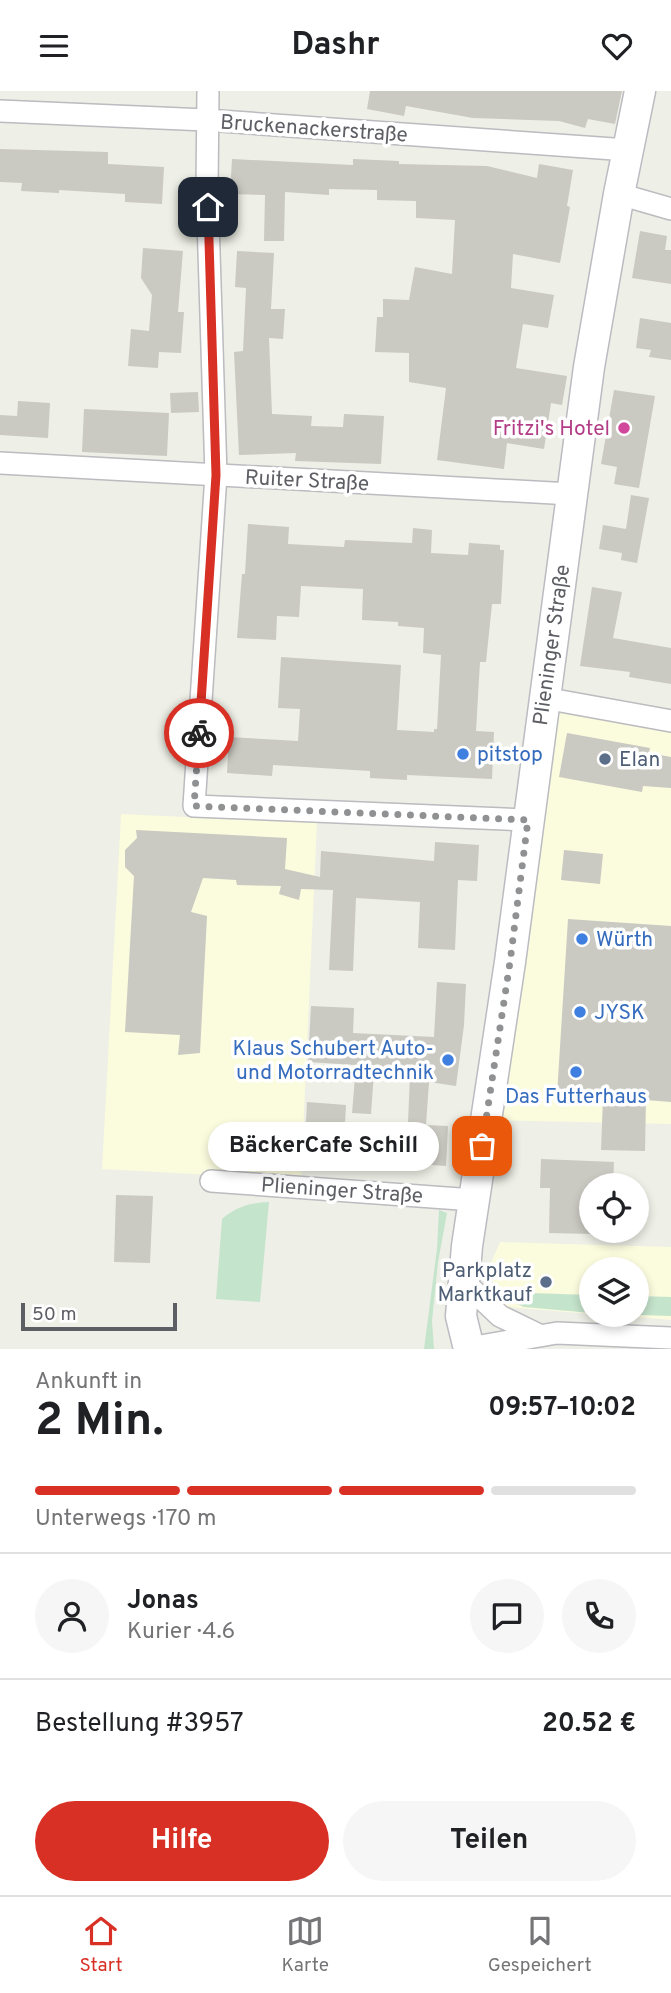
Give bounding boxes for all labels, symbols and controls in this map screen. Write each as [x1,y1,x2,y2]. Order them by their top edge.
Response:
text: Dashr [291,26,380,66]
icon: menu [35,27,73,65]
icon: heart [598,27,636,65]
street label: Bruckenackerstraße [219,109,409,150]
pin [178,177,238,237]
icon: home [189,188,227,226]
place label: Fritzi's Hotel [493,416,610,443]
marker: Fritzi's Hotel [616,420,632,436]
street label: Ruiter Straße [244,465,370,498]
street label: Plieninger Straße [528,563,577,727]
courier [164,698,234,768]
icon: bike [180,714,218,752]
place label: pitstop [477,742,543,769]
marker: pitstop [455,746,471,762]
place label: Elan [619,747,660,774]
marker: Elan [597,751,613,767]
place label: Würth [596,927,653,954]
marker: Würth [574,931,590,947]
place label: JYSK [594,1000,645,1027]
marker: JYSK [572,1004,588,1020]
place label: Klaus Schubert Auto- und Motorradtechnik [233,1036,434,1087]
marker: Klaus Schubert Auto- und Motorradtechnik [440,1052,456,1068]
marker: Das Futterhaus [568,1064,584,1080]
place label: Das Futterhaus [505,1084,647,1111]
pin [452,1116,512,1176]
callout: BäckerCafe Schill [209,1121,440,1171]
icon: bag [463,1127,501,1165]
text: BäckerCafe Schill [229,1132,418,1161]
street label: Plieninger Straße [260,1172,424,1211]
map controls [579,1173,649,1327]
button: locate [579,1173,649,1243]
button: layers [579,1257,649,1327]
place label: Parkplatz Marktkauf [437,1258,532,1309]
marker: Parkplatz Marktkauf [538,1274,554,1290]
scale bar [21,1300,177,1332]
text: 50 m [32,1303,77,1327]
text: Ankunft in [35,1368,142,1397]
text: 09:57–10:02 [488,1392,636,1425]
text: 2 Min. [35,1393,164,1452]
text: Unterwegs · 170 m [35,1505,217,1534]
button: person [35,1579,109,1653]
button: chat [470,1579,544,1653]
button: phone [562,1579,636,1653]
text: Jonas [127,1585,199,1618]
text: Kurier · 4.6 [127,1618,235,1647]
text: Bestellung #3957 [35,1708,244,1741]
text: 20.52 € [542,1708,636,1741]
button: Hilfe [35,1801,329,1881]
button: Teilen [343,1801,636,1881]
tab: Start [79,1912,123,1978]
tab: Karte [282,1912,329,1978]
tab: Gespeichert [488,1912,592,1978]

